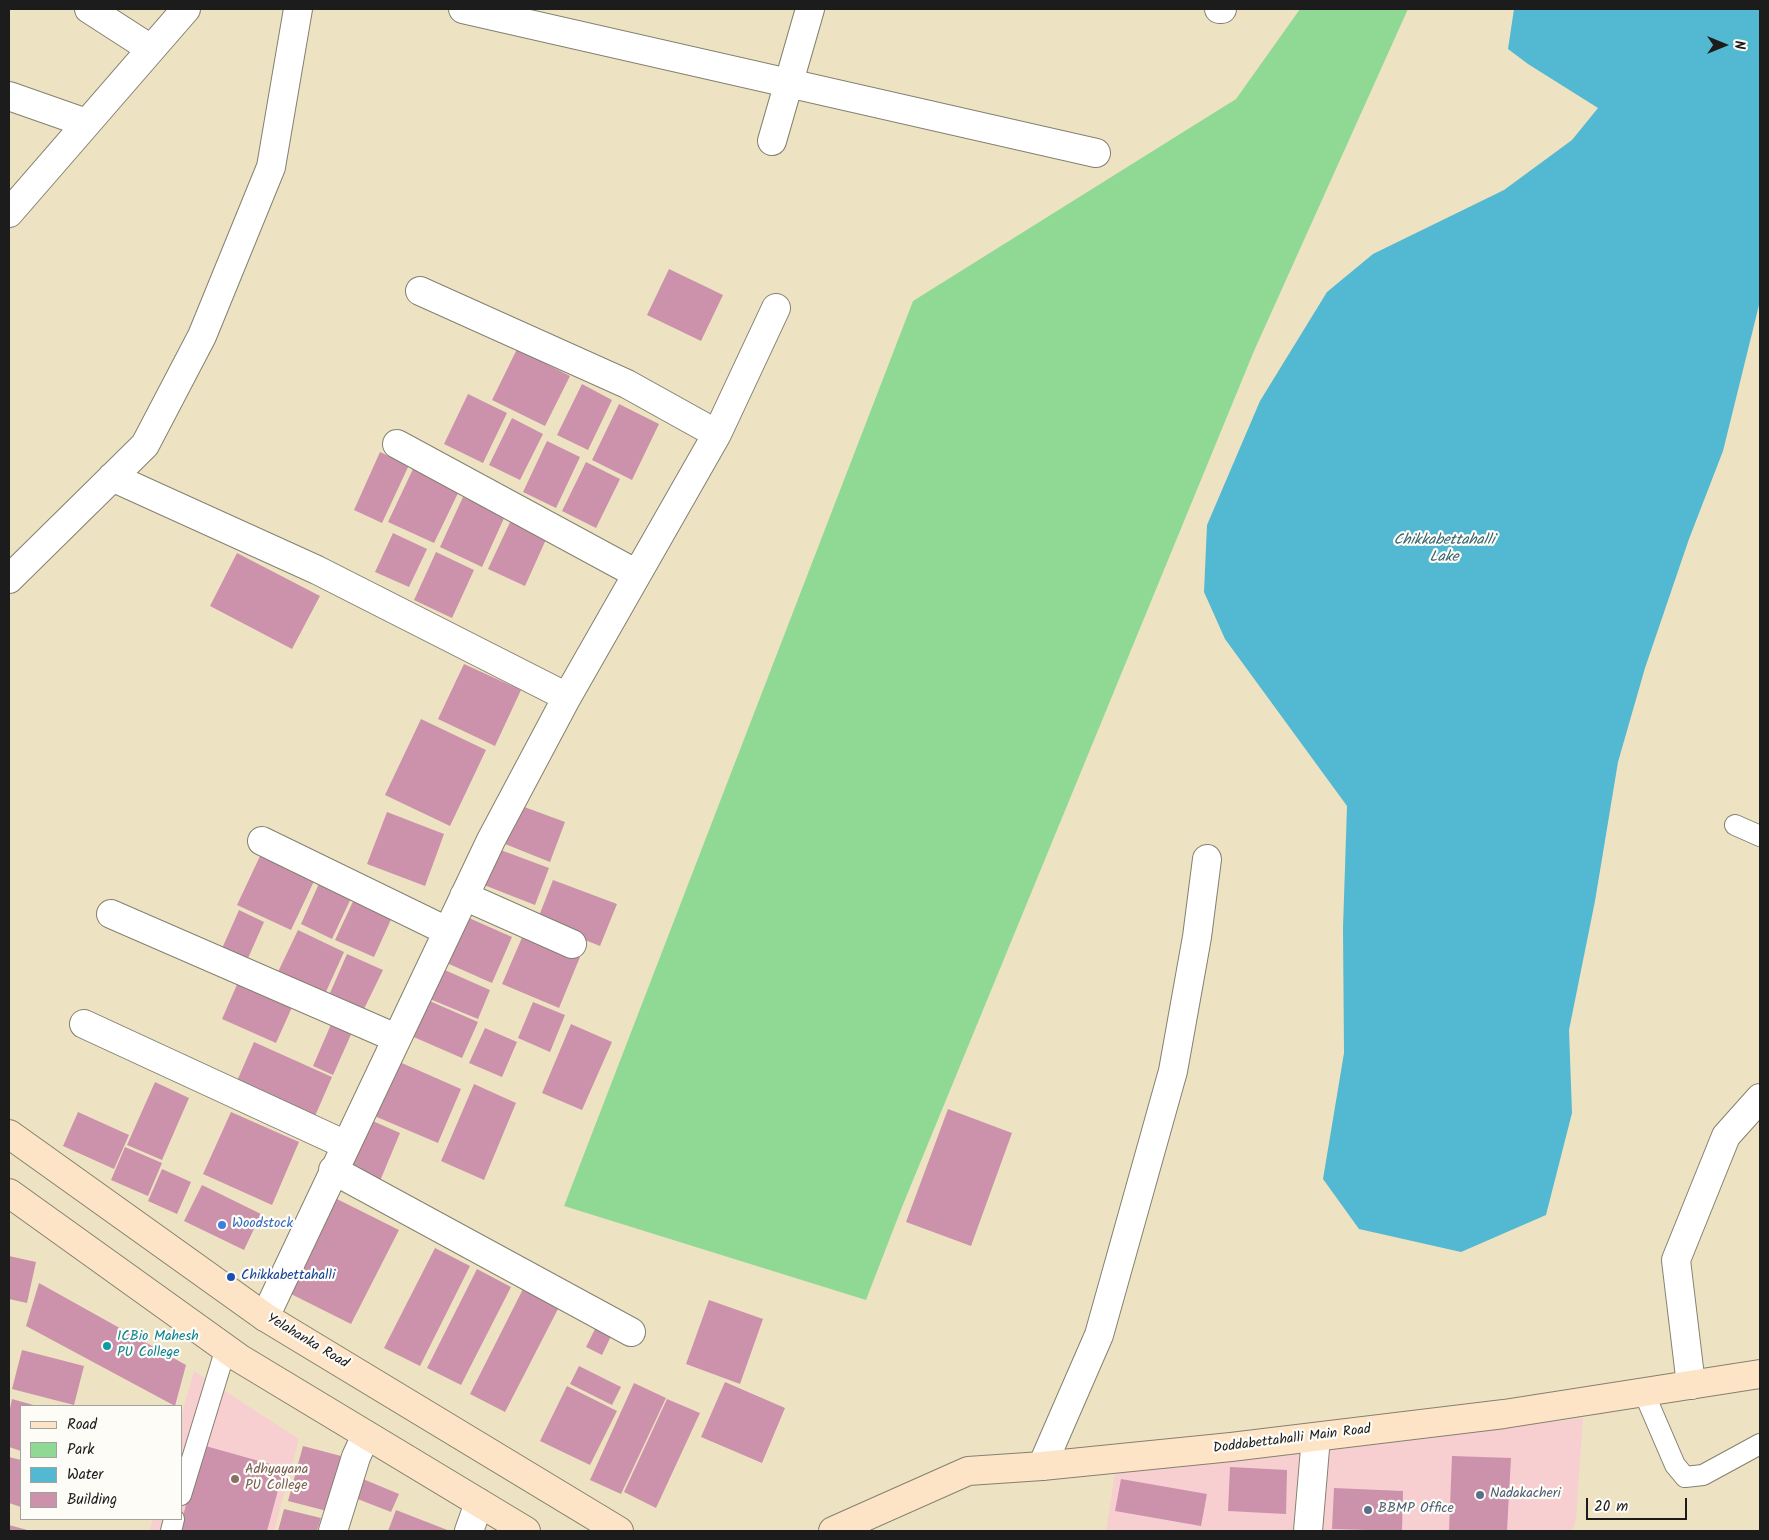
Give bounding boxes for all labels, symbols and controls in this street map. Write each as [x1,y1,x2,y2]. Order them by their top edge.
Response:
north arrow [1699,20,1749,70]
text: N [1728,41,1750,49]
water label: Chikkabettahalli Lake [1394,532,1494,567]
place label: Woodstock [232,1217,293,1233]
marker: Woodstock [216,1219,228,1231]
place label: Chikkabettahalli [241,1269,335,1285]
marker: Chikkabettahalli [225,1271,237,1283]
street label: Yelahanka Road [263,1311,351,1373]
place label: ICBio Mahesh PU College [117,1330,199,1362]
marker: ICBio Mahesh PU College [101,1340,113,1352]
legend [20,1405,182,1520]
text: Road [67,1413,97,1437]
street label: Doddabettahalli Main Road [1212,1422,1372,1458]
text: Park [67,1438,94,1462]
text: Water [67,1463,103,1487]
place label: Adhyayana PU College [245,1463,308,1495]
marker: Adhyayana PU College [229,1473,241,1485]
place label: Nadakacheri [1490,1487,1561,1503]
text: Building [67,1488,117,1512]
scale bar [1589,1488,1690,1520]
marker: Nadakacheri [1474,1489,1486,1501]
text: 20 m [1594,1495,1628,1519]
place label: BBMP Office [1378,1502,1454,1518]
marker: BBMP Office [1362,1504,1374,1516]

